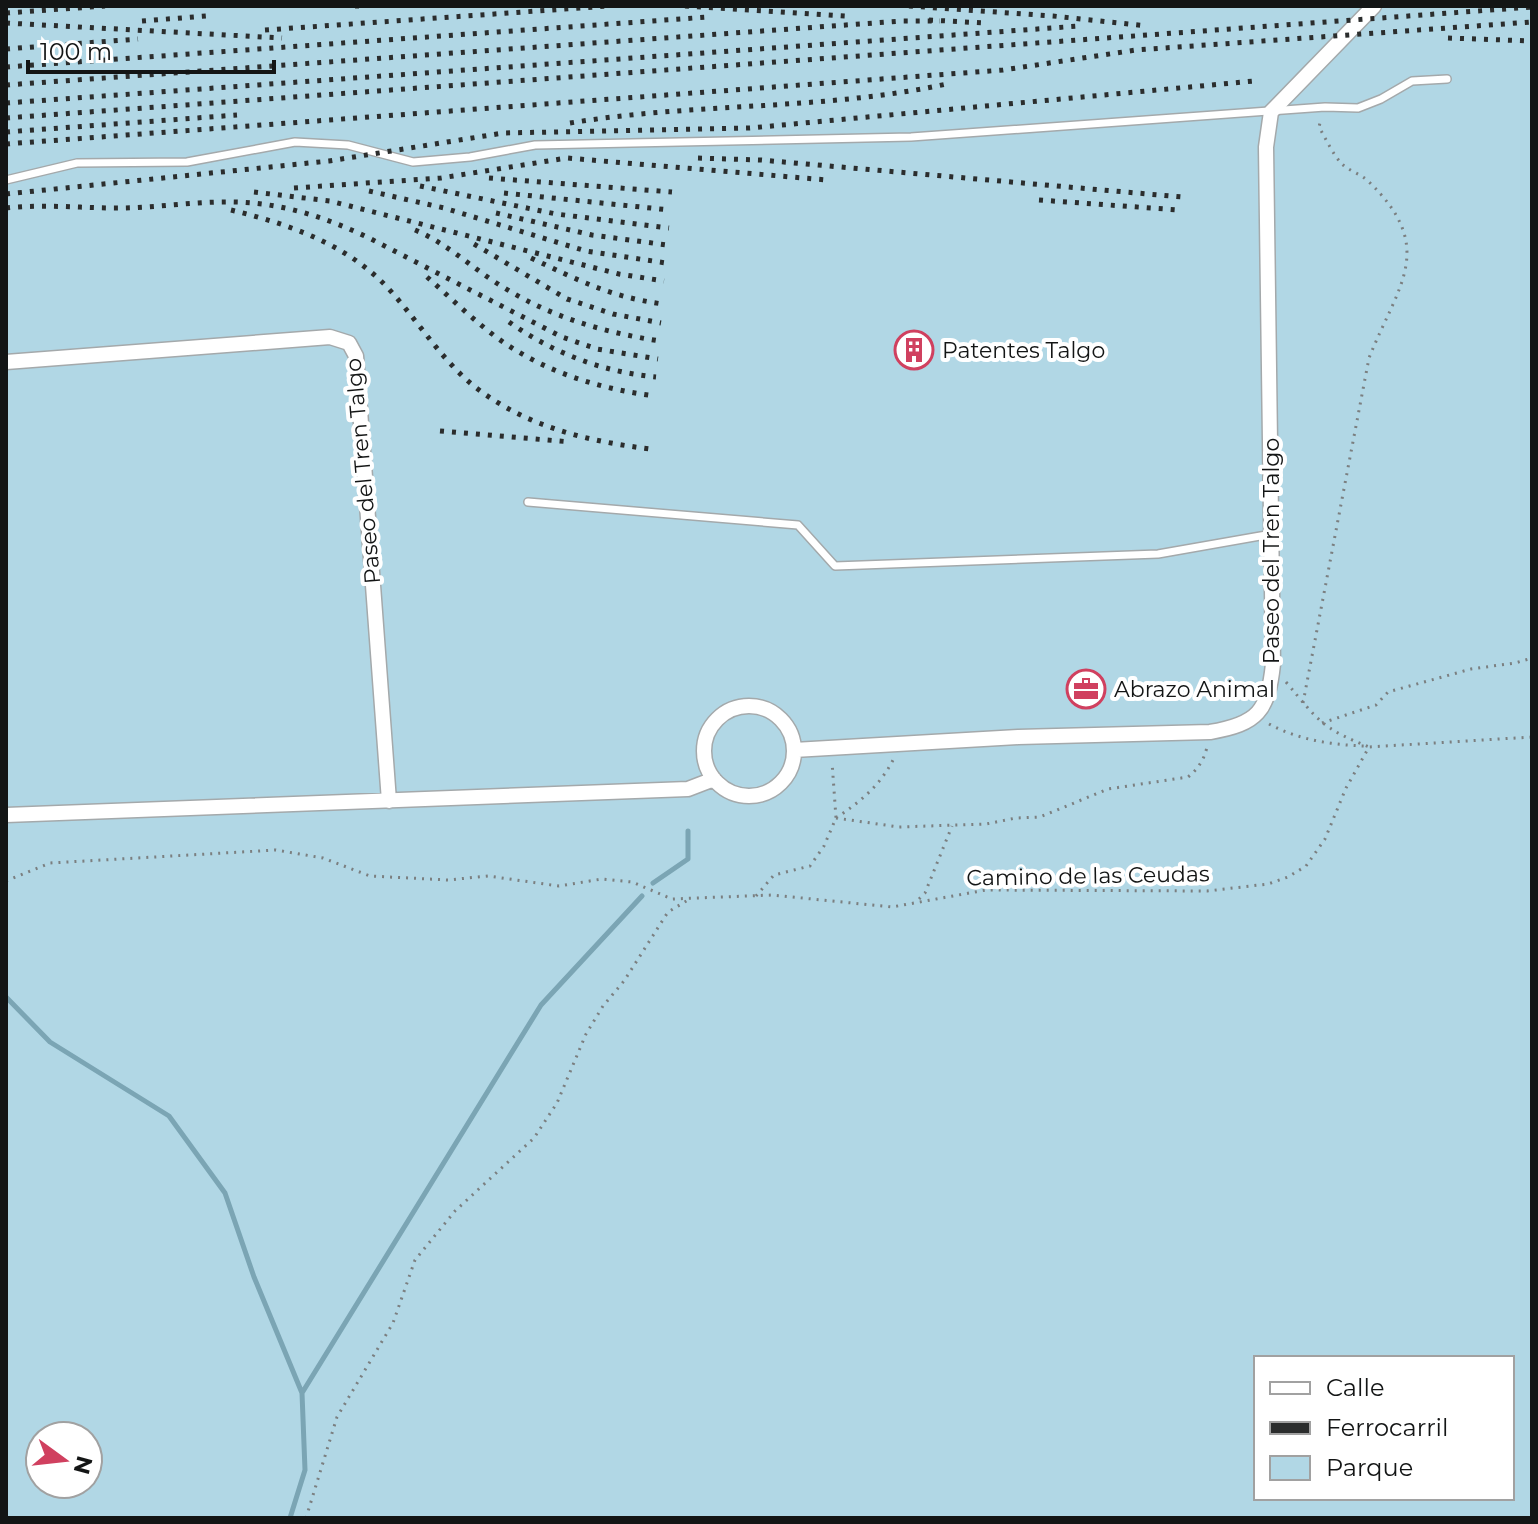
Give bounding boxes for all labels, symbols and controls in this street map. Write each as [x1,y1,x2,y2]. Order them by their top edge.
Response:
scale bar [28,24,274,74]
text: 100 m [40,37,112,66]
building icon: Patentes Talgo [893,329,935,371]
place label: Patentes Talgo [942,337,1105,364]
street label: Paseo del Tren Talgo [340,357,386,585]
street label: Paseo del Tren Talgo [1258,438,1285,664]
office icon: Abrazo Animal [1065,668,1107,710]
place label: Abrazo Animal [1114,676,1275,703]
street label: Camino de las Ceudas [966,860,1210,892]
legend [1254,1356,1514,1500]
text: Calle [1326,1373,1384,1402]
text: Ferrocarril [1326,1413,1449,1442]
north arrow [24,1420,104,1500]
text: N [67,1453,98,1477]
text: Parque [1326,1453,1413,1482]

